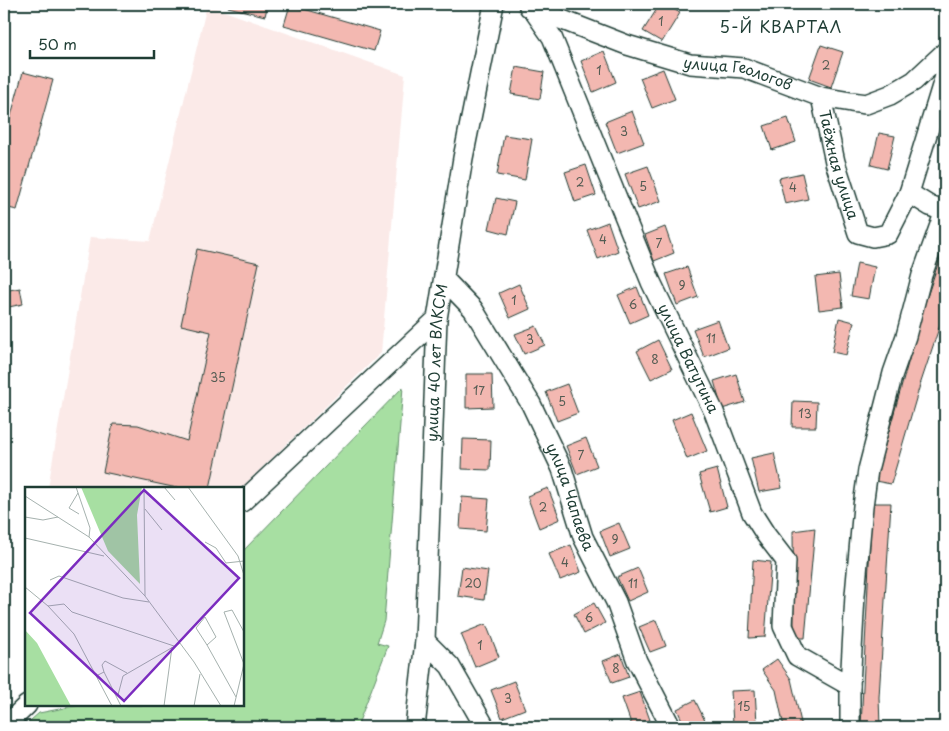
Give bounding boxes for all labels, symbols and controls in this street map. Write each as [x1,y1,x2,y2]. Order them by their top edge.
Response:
house number: 1 [658,12,664,30]
district label: 5-Й КВАРТАЛ [720,14,842,38]
scale bar [30,28,154,60]
text: 50 m [38,32,77,55]
street label: улица Геологов [681,50,796,95]
house number: 2 [822,56,830,74]
house number: 1 [596,61,602,79]
street label: Таёжная улица [814,108,866,223]
house number: 3 [620,122,628,140]
house number: 2 [576,173,584,191]
house number: 5 [639,177,647,195]
house number: 4 [789,178,797,196]
house number: 4 [599,230,607,248]
house number: 7 [656,234,663,252]
house number: 9 [678,276,686,294]
street label: улица 40 лет ВЛКСМ [419,282,453,442]
house number: 1 [511,291,517,309]
house number: 6 [629,295,637,313]
street label: улица Ватутина [653,299,726,417]
house number: 11 [706,329,716,347]
house number: 3 [526,330,534,348]
house number: 8 [651,350,659,368]
house number: 35 [210,368,226,386]
house number: 17 [473,381,485,399]
house number: 5 [558,392,566,410]
house number: 13 [798,404,812,422]
street label: улица Чапаева [541,438,601,555]
house number: 7 [578,446,585,464]
inset map [25,487,244,706]
house number: 2 [539,498,547,516]
house number: 9 [611,530,619,548]
house number: 4 [561,553,569,571]
house number: 20 [464,574,482,592]
house number: 11 [628,574,638,592]
house number: 6 [585,608,593,626]
house number: 1 [477,636,483,654]
house number: 8 [612,659,620,677]
house number: 3 [504,689,512,707]
house number: 15 [737,697,751,715]

